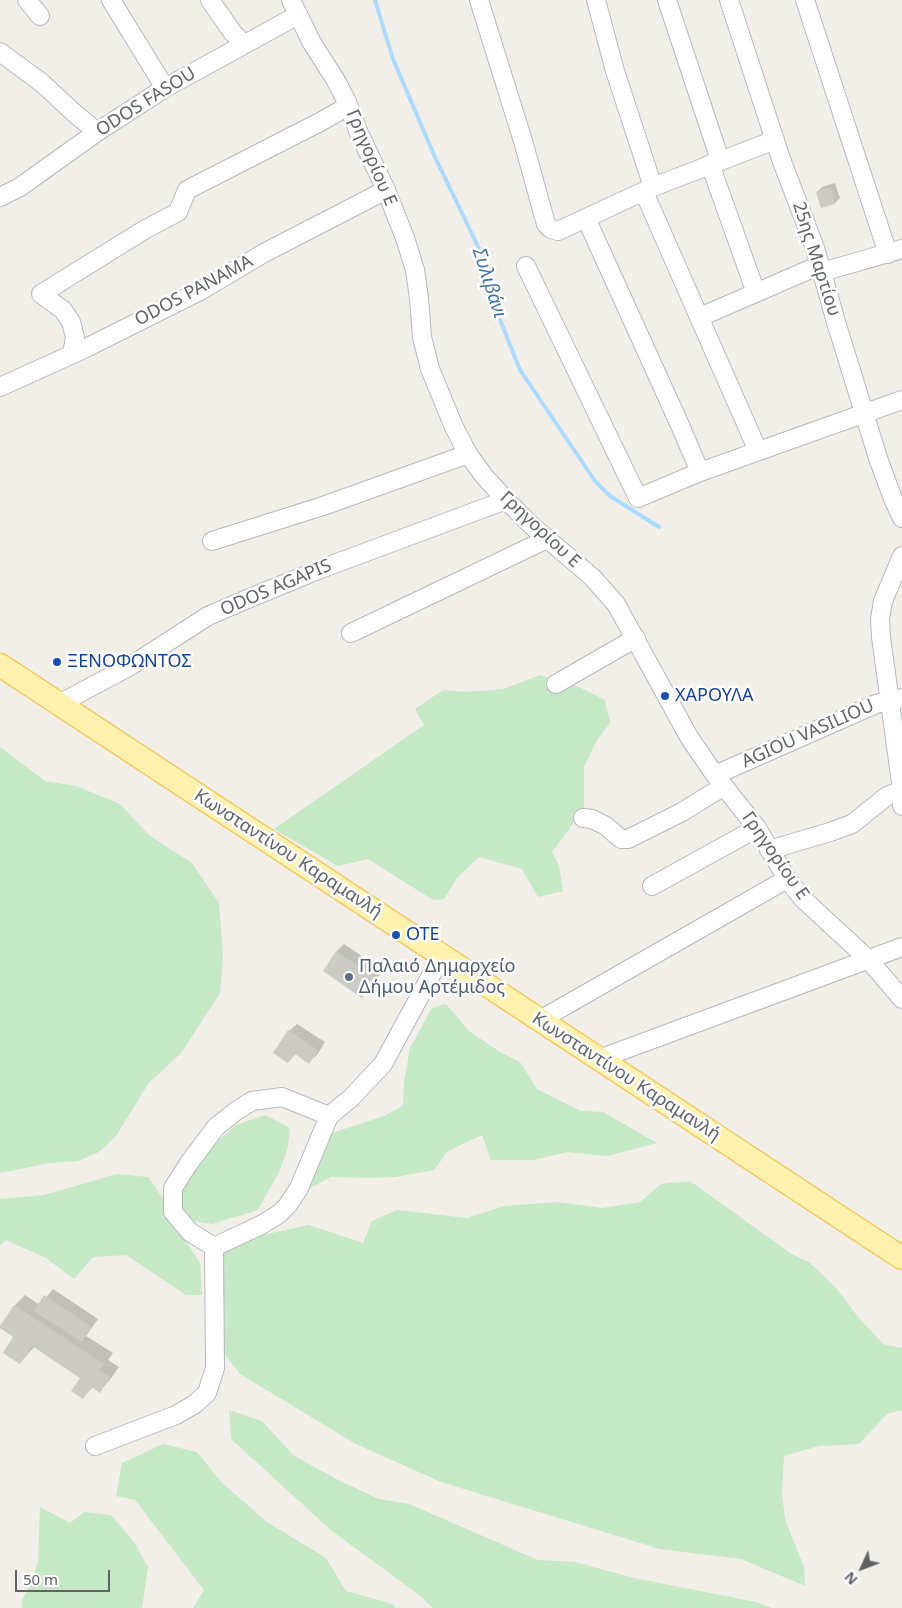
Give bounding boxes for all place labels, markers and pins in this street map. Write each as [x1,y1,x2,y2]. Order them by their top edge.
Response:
place label: ΞΕΝΟΦΩΝΤΟΣ [67,651,192,673]
marker: ΞΕΝΟΦΩΝΤΟΣ [51,656,63,668]
place label: ΧΑΡΟΥΛΑ [675,685,753,707]
marker: ΧΑΡΟΥΛΑ [659,690,671,702]
place label: ΟΤΕ [406,924,440,946]
marker: ΟΤΕ [390,929,402,941]
place label: Παλαιό Δημαρχείο Δήμου Αρτέμιδος [359,956,515,999]
marker: Παλαιό Δημαρχείο Δήμου Αρτέμιδος [343,971,355,983]

